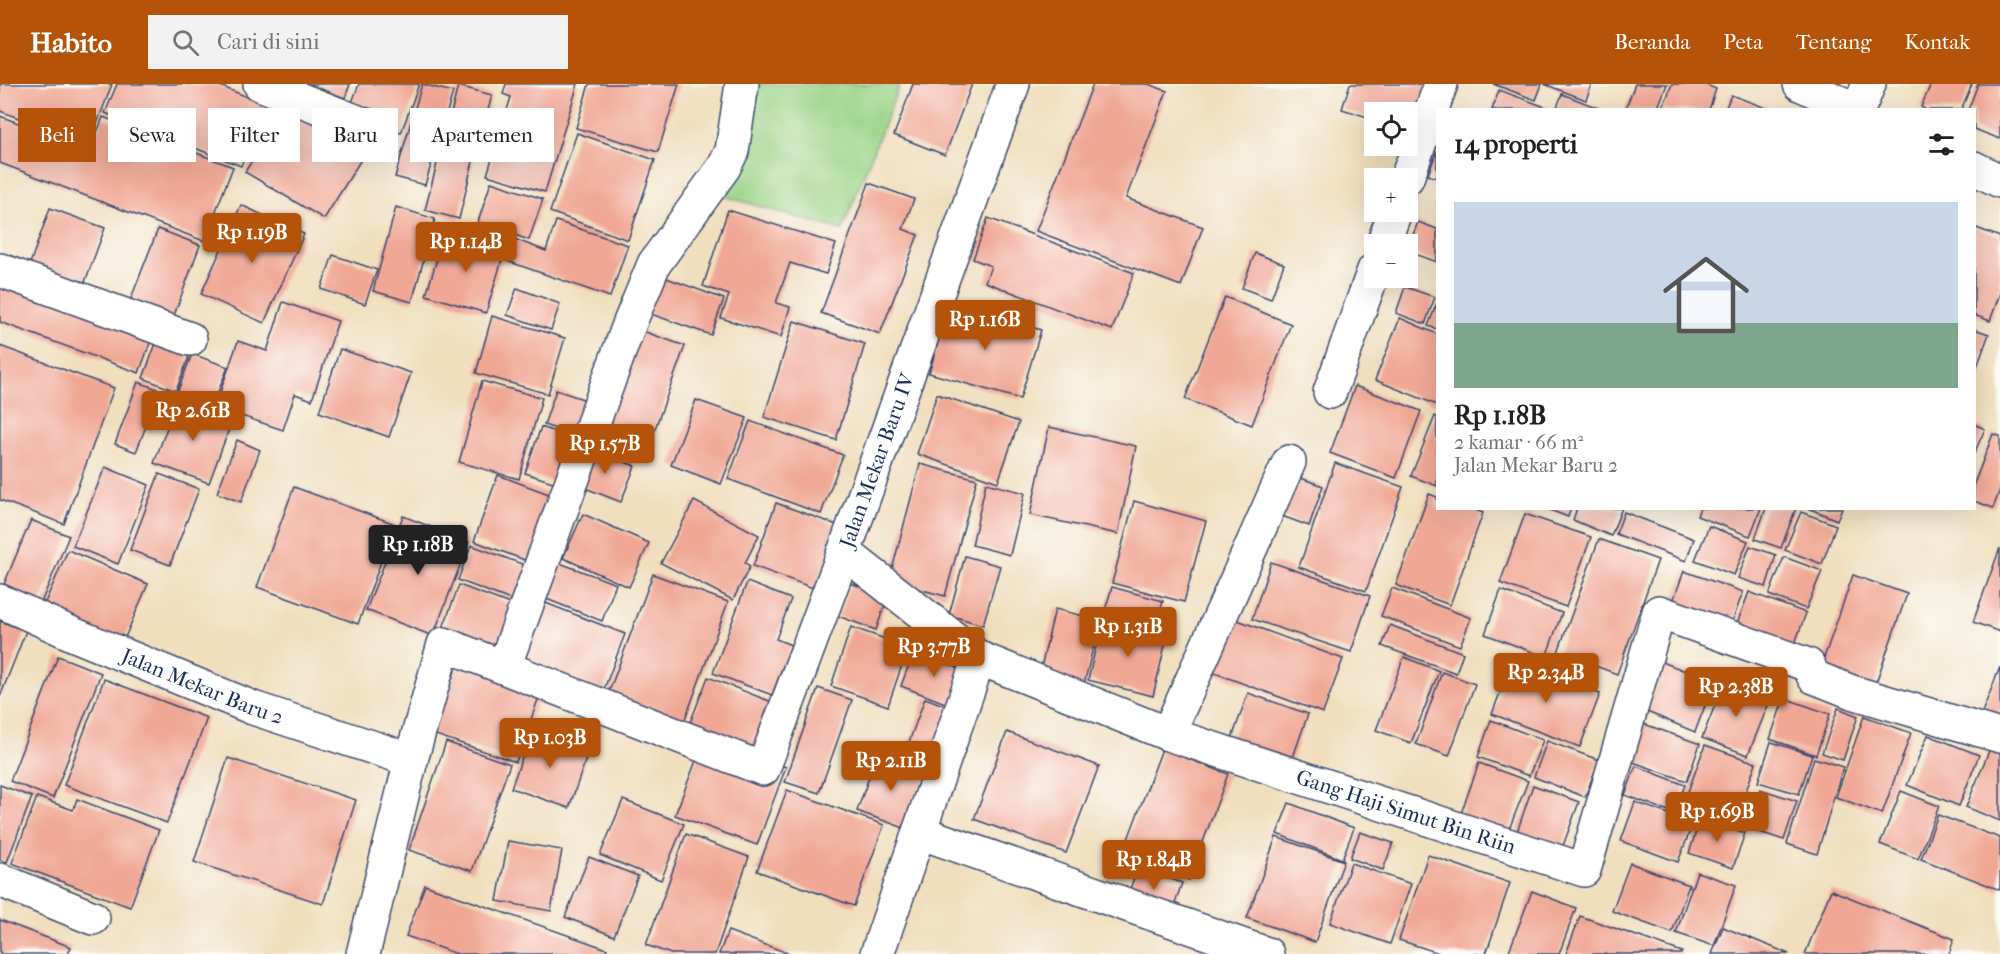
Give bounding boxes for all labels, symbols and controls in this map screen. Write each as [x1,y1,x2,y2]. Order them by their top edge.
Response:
search box [148,15,568,69]
text: Habito [30,26,112,59]
icon: search [169,26,202,59]
text: Cari di sini [217,29,320,55]
text: Beranda [1614,30,1690,54]
text: Peta [1723,30,1763,54]
text: Tentang [1796,30,1872,54]
text: Kontak [1905,30,1970,54]
map controls [1364,102,1418,288]
button: locate [1364,102,1418,156]
chip: Beli [18,108,96,162]
chip: Sewa [108,108,196,162]
chip: Filter [208,108,300,162]
chip: Baru [312,108,398,162]
chip: Apartemen [410,108,554,162]
icon: filters [1925,128,1958,161]
text: 14 properti [1454,129,1577,160]
button: + [1364,168,1418,222]
pin: Rp 1.19B [190,213,314,264]
text: Rp 1.19B [216,221,288,244]
pin: Rp 1.14B [404,222,528,273]
text: Rp 1.14B [430,230,502,253]
button: − [1364,234,1418,288]
icon: home [1652,241,1760,349]
pin: Rp 1.16B [923,300,1047,351]
text: Rp 1.16B [949,308,1021,331]
street label: Jalan Mekar Baru IV [834,369,920,553]
pin: Rp 2.61B [131,391,255,442]
text: Rp 2.61B [156,399,230,422]
text: Rp 1.18B [1454,400,1546,431]
pin: Rp 1.57B [543,424,667,475]
text: 2 kamar · 66 m² [1454,431,1583,454]
text: Rp 1.57B [569,432,641,455]
text: Jalan Mekar Baru 2 [1454,454,1618,477]
pin: Rp 1.18B [356,525,480,576]
text: Rp 1.18B [383,533,453,556]
pin: Rp 1.31B [1066,607,1190,658]
text: Rp 1.31B [1094,615,1162,638]
pin: Rp 3.77B [872,627,996,678]
text: Rp 3.77B [898,635,970,658]
street label: Jalan Mekar Baru 2 [116,643,287,729]
pin: Rp 2.34B [1484,653,1608,704]
text: Rp 2.34B [1508,661,1584,684]
pin: Rp 2.38B [1674,667,1798,718]
text: Rp 2.38B [1698,675,1774,698]
pin: Rp 1.03B [488,718,612,769]
text: Rp 1.03B [514,726,586,749]
pin: Rp 2.11B [829,741,953,792]
text: Rp 2.11B [855,749,927,772]
street label: Gang Haji Simut Bin Riin [1293,765,1519,859]
pin: Rp 1.69B [1655,792,1779,843]
text: Rp 1.69B [1680,800,1754,823]
pin: Rp 1.84B [1092,840,1216,891]
text: Rp 1.84B [1116,848,1192,871]

